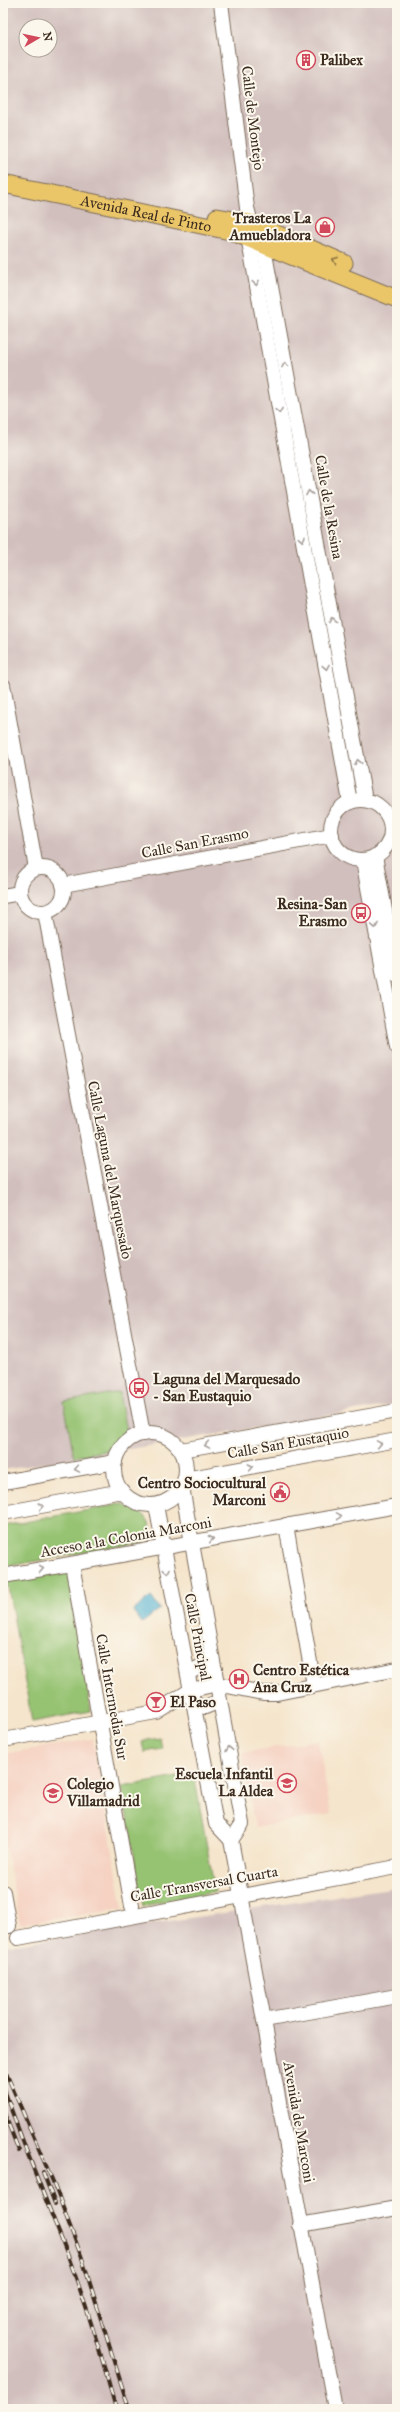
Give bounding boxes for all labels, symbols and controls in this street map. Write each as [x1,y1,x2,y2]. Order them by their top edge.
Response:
north arrow [18,18,58,58]
text: N [40,31,55,43]
building icon: Palibex [295,49,317,71]
place label: Palibex [320,51,363,69]
street label: Calle de Montejo [238,65,268,172]
street label: Avenida Real de Pinto [78,191,213,236]
place label: Trasteros La Amuebladora [228,209,312,244]
shop icon: Trasteros La Amuebladora [314,216,336,238]
one-way arrow [332,257,340,265]
one-way arrow [252,280,260,286]
one-way arrow [281,362,290,368]
one-way arrow [275,408,283,414]
street label: Calle de la Resina [311,453,347,561]
one-way arrow [305,489,313,496]
one-way arrow [298,536,306,542]
one-way arrow [329,617,337,623]
one-way arrow [321,664,329,670]
one-way arrow [354,759,363,765]
street label: Calle San Erasmo [140,824,250,862]
place label: Resina-San Erasmo [277,895,348,930]
bus stop icon: Resina-San Erasmo [350,902,372,924]
one-way arrow [370,923,379,929]
street label: Calle Laguna del Marquesado [83,1079,136,1261]
place label: Laguna del Marquesado - San Eustaquio [153,1370,300,1406]
bus stop icon: Laguna del Marquesado - San Eustaquio [128,1377,150,1399]
street label: Calle San Eustaquio [226,1423,351,1464]
one-way arrow [204,1440,210,1449]
one-way arrow [376,1440,382,1448]
one-way arrow [74,1464,80,1473]
one-way arrow [248,1464,254,1472]
place label: Centro Sociocultural Marconi [138,1474,267,1509]
public building icon: Centro Sociocultural Marconi [269,1481,291,1503]
one-way arrow [38,1502,44,1511]
one-way arrow [336,1512,342,1521]
street label: Acceso a la Colonia Marconi [38,1513,213,1561]
one-way arrow [208,1536,214,1544]
one-way arrow [38,1565,44,1574]
one-way arrow [162,1568,171,1574]
street label: Calle Principal [181,1592,215,1683]
street label: Calle Intermedia Sur [92,1632,132,1762]
place label: Centro Estética Ana Cruz [252,1661,350,1696]
hospital icon: Centro Estética Ana Cruz [228,1668,250,1690]
bar icon: El Paso [145,1691,167,1713]
place label: El Paso [170,1693,216,1711]
one-way arrow [225,1746,234,1752]
place label: Escuela Infantil La Aldea [175,1765,274,1800]
school or university icon: Escuela Infantil La Aldea [276,1772,298,1794]
place label: Colegio Villamadrid [66,1775,140,1810]
school or university icon: Colegio Villamadrid [42,1782,64,1804]
street label: Calle Transversal Cuarta [129,1862,280,1906]
street label: Avenida de Marconi [279,2059,319,2184]

